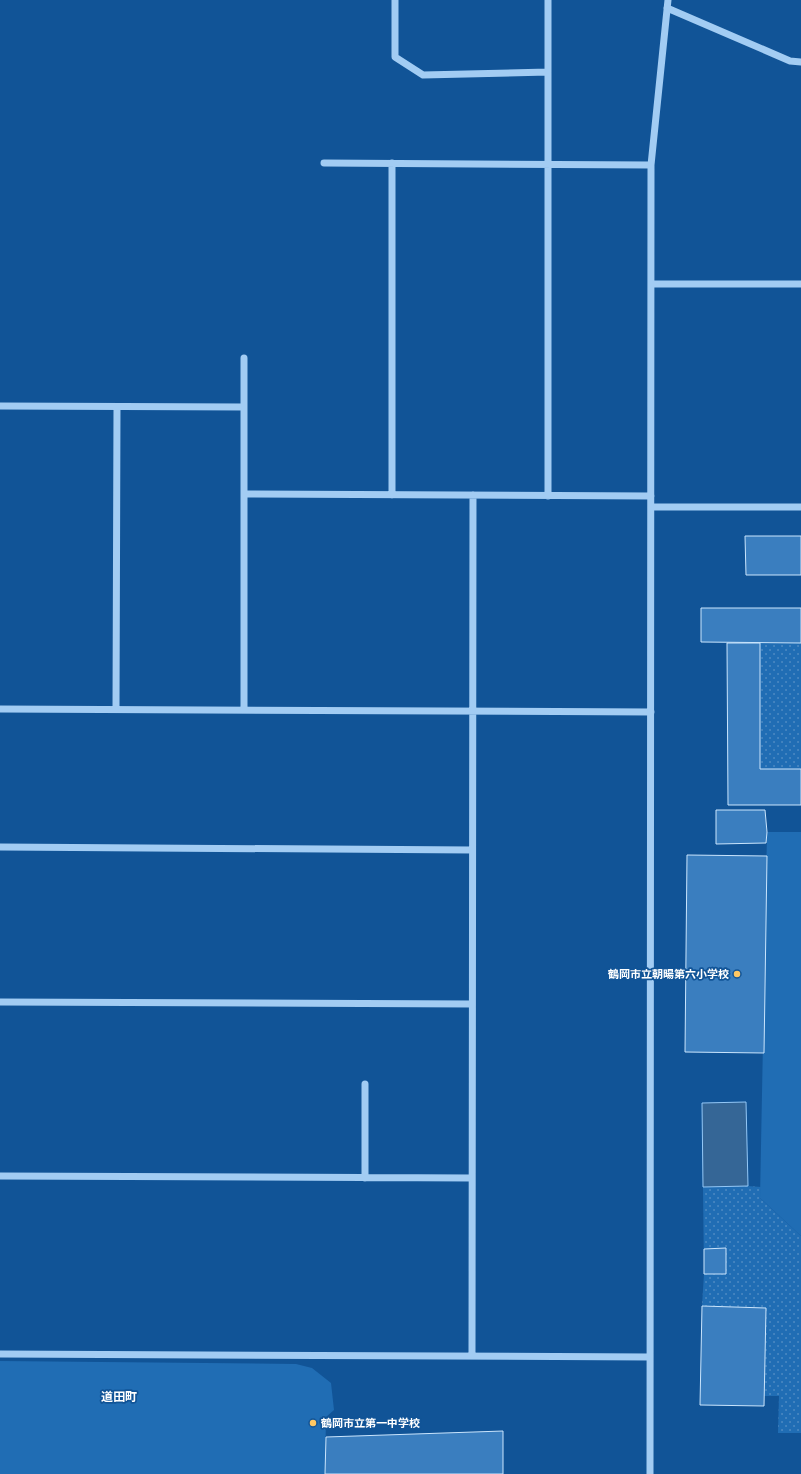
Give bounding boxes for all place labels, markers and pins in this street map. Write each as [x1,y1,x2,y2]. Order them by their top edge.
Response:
place label: 鶴岡市立朝暘第六小学校 [607,968,729,980]
marker: 鶴岡市立朝暘第六小学校 [732,969,742,979]
place label: 鶴岡市立第一中学校 [320,1417,420,1429]
marker: 鶴岡市立第一中学校 [308,1418,318,1428]

